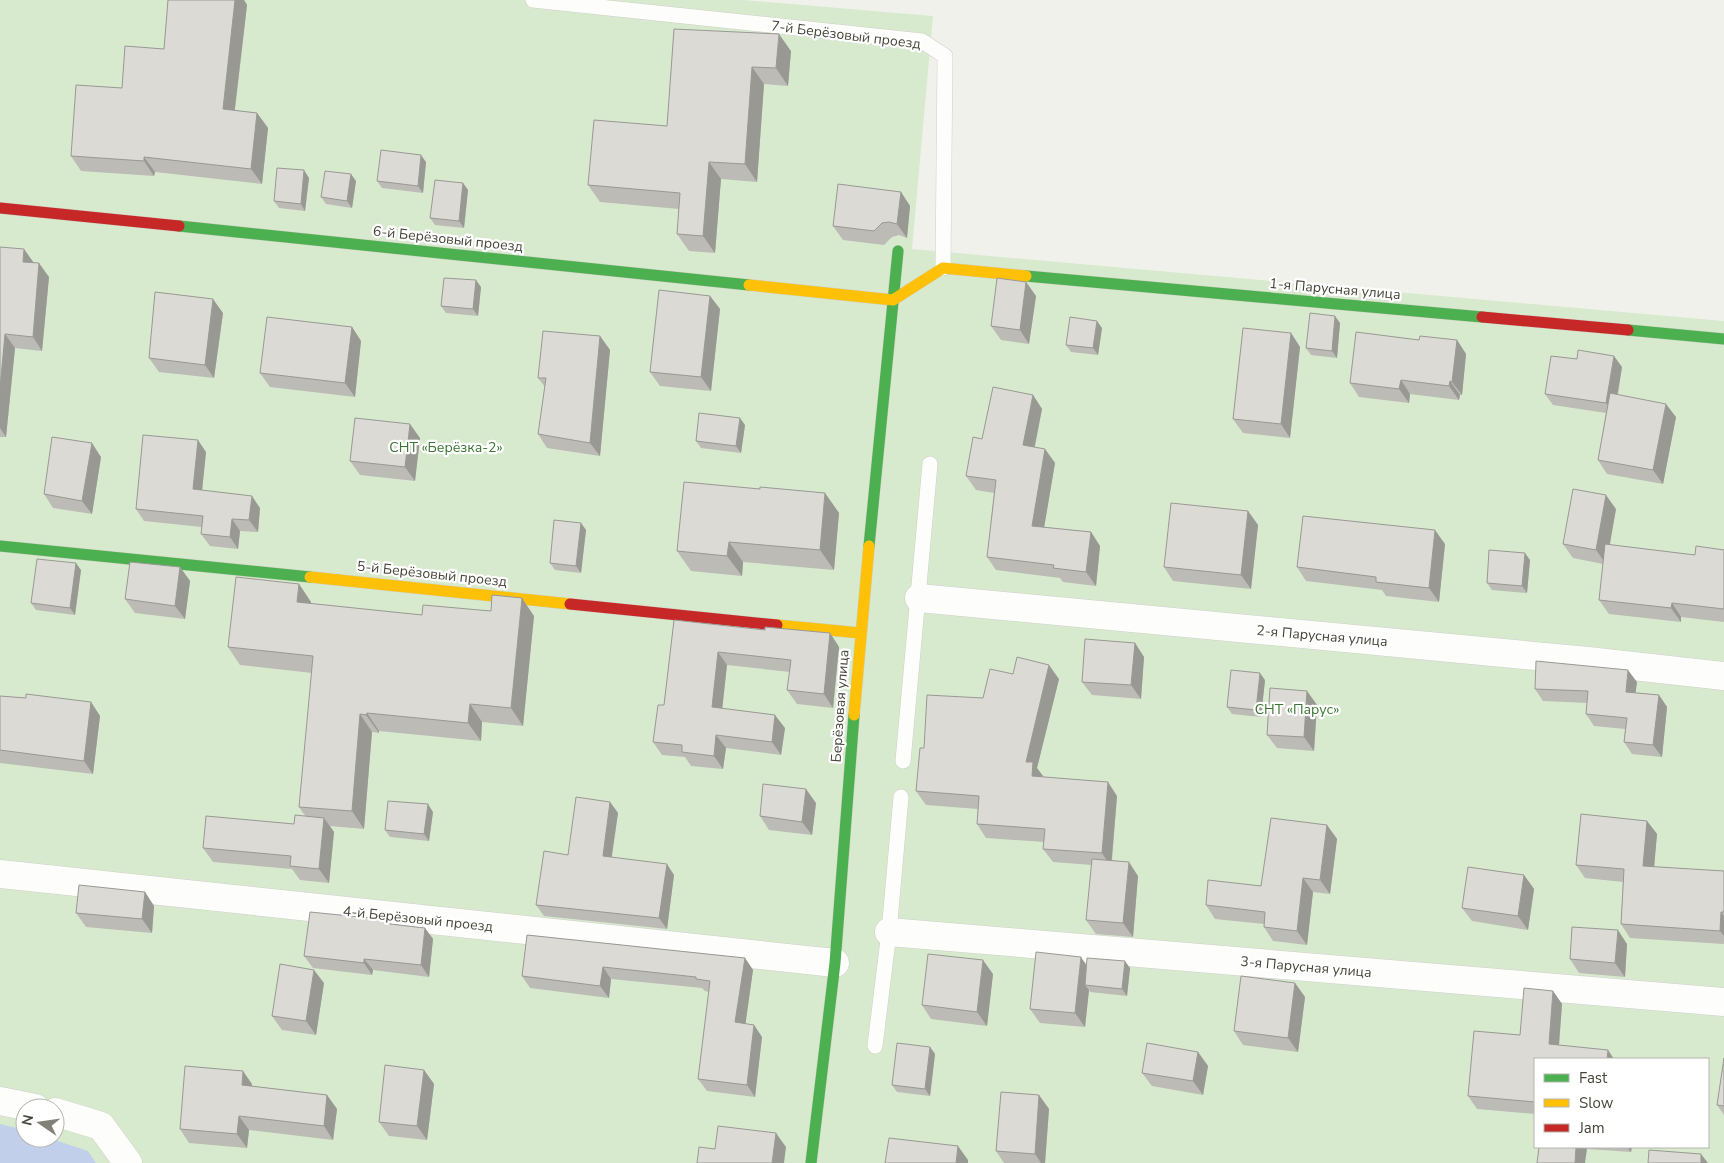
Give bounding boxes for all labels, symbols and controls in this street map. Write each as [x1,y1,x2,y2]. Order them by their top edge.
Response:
street label: 7-й Берёзовый проезд [770,16,922,54]
street label: 6-й Берёзовый проезд [372,222,524,256]
street label: 1-я Парусная улица [1269,274,1401,304]
park label: СНТ «Берёзка-2» [389,438,503,457]
street label: 5-й Берёзовый проезд [356,557,508,591]
street label: 2-я Парусная улица [1256,621,1388,651]
street label: Берёзовая улица [827,649,853,763]
park label: СНТ «Парус» [1255,700,1339,719]
street label: 4-й Берёзовый проезд [342,902,494,936]
street label: 3-я Парусная улица [1240,952,1372,982]
legend [1534,1058,1709,1148]
text: Fast [1579,1068,1608,1088]
text: Slow [1579,1093,1614,1113]
north arrow [15,1098,65,1148]
text: N [17,1113,38,1127]
text: Jam [1578,1118,1605,1138]

